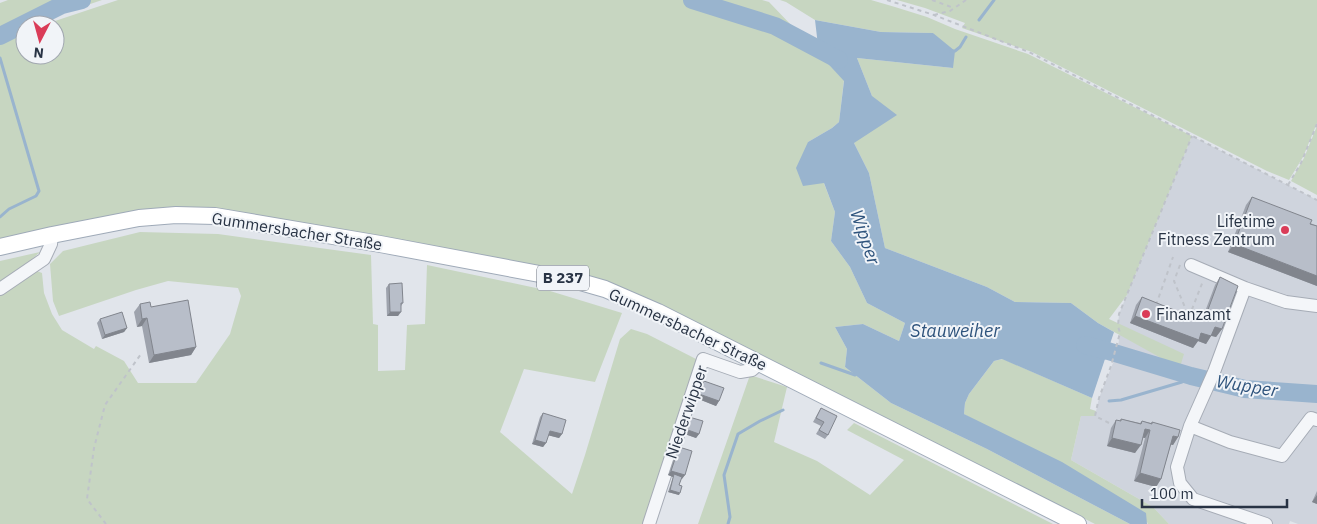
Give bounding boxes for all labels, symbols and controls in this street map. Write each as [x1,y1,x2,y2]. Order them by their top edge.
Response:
north arrow [15,15,65,65]
text: N [33,43,45,62]
water label: Wipper [845,206,886,268]
street label: Gummersbacher Straße [210,208,384,254]
place label: Lifetime Fitness Zentrum [1158,211,1275,249]
marker: Lifetime Fitness Zentrum [1279,224,1291,236]
road number: B 237 [537,266,589,290]
street label: Gummersbacher Straße [606,284,770,375]
place label: Finanzamt [1156,304,1231,324]
marker: Finanzamt [1140,308,1152,320]
water label: Stauweiher [910,319,1000,342]
street label: Niederwipper [661,362,711,461]
water label: Wupper [1215,369,1280,402]
scale bar [1142,476,1287,508]
text: 100 m [1150,484,1194,503]

